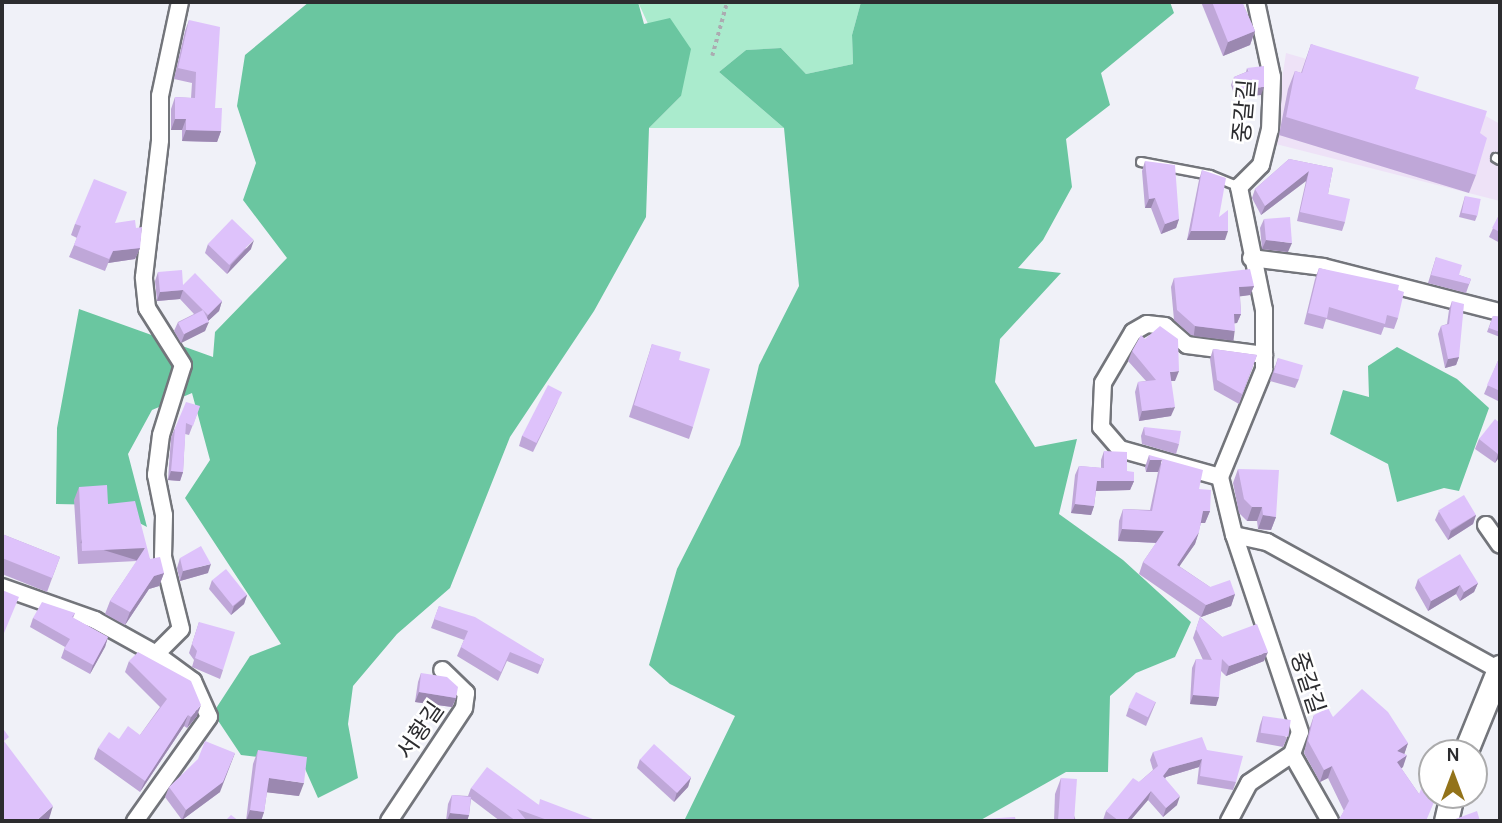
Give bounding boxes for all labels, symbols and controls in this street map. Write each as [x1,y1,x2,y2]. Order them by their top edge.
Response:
street label: 중갈길 [1228,78,1262,144]
street label: 중갈길 [1284,649,1330,717]
street label: 서황길 [391,697,451,765]
north arrow [1418,739,1488,809]
text: N [1446,744,1460,766]

